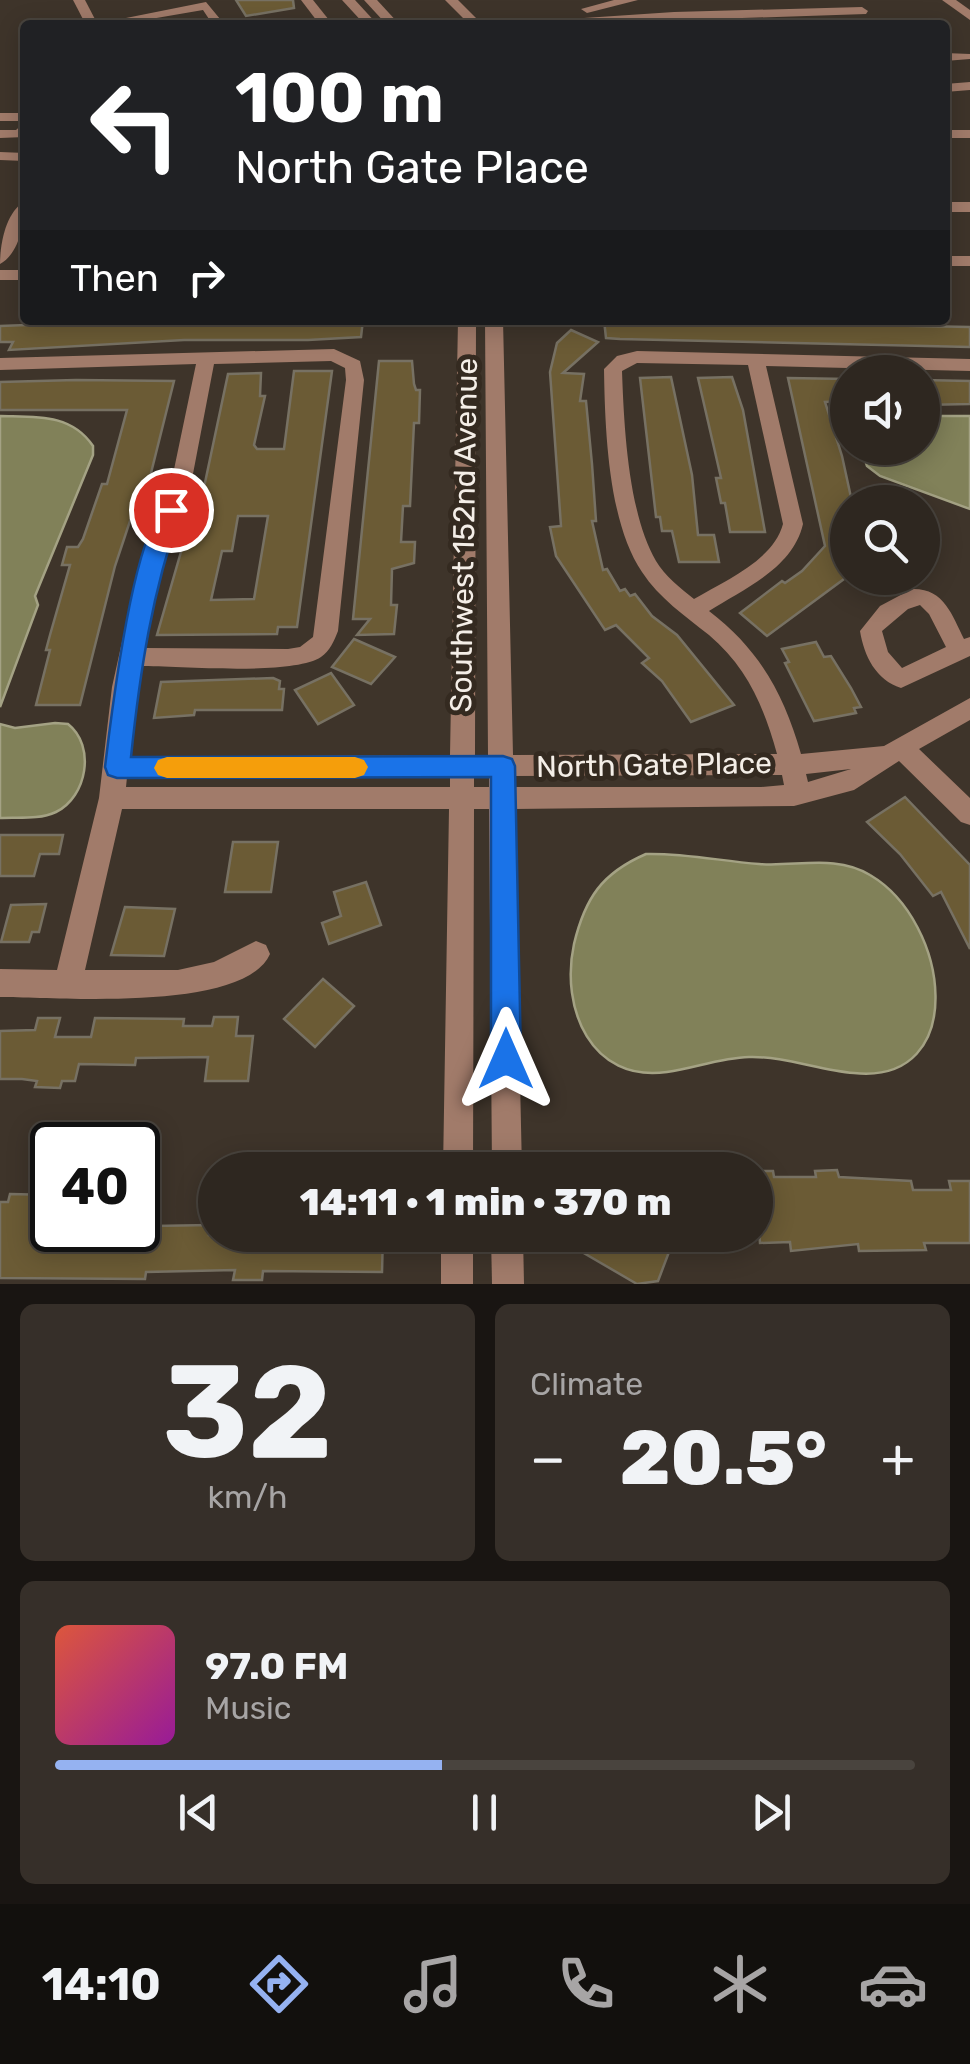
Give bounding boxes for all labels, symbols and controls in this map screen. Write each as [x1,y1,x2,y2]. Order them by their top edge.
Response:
text: 100 m [235,57,444,140]
icon: left [70,60,200,190]
text: North Gate Place [235,141,589,194]
icon: right [179,250,234,305]
text: Then [70,255,159,301]
map controls [830,355,940,595]
button: sound [830,355,940,465]
street label: Southwest 152nd Avenue [443,357,485,713]
pin [129,468,214,553]
icon: arrive [144,483,199,538]
button: search [830,485,940,595]
street label: North Gate Place [536,745,772,785]
position arrow [454,1007,558,1111]
speed limit sign: 40 [30,1122,160,1252]
text: 14:11 · 1 min · 370 m [300,1179,671,1225]
text: 32 [162,1335,333,1490]
text: Climate [530,1365,643,1403]
text: 20.5° [620,1414,827,1503]
text: − [530,1426,566,1491]
text: + [881,1426,915,1491]
text: km/h [208,1478,287,1516]
text: 97.0 FM [205,1643,348,1689]
text: Music [205,1689,291,1727]
icon: previous [171,1785,226,1840]
icon: pause [457,1785,512,1840]
icon: next [744,1785,799,1840]
icon: directions [244,1949,314,2019]
icon: music [398,1949,468,2019]
icon: phone [551,1949,621,2019]
icon: climate [705,1949,775,2019]
icon: car [858,1949,928,2019]
text: 14:10 [42,1958,161,2011]

